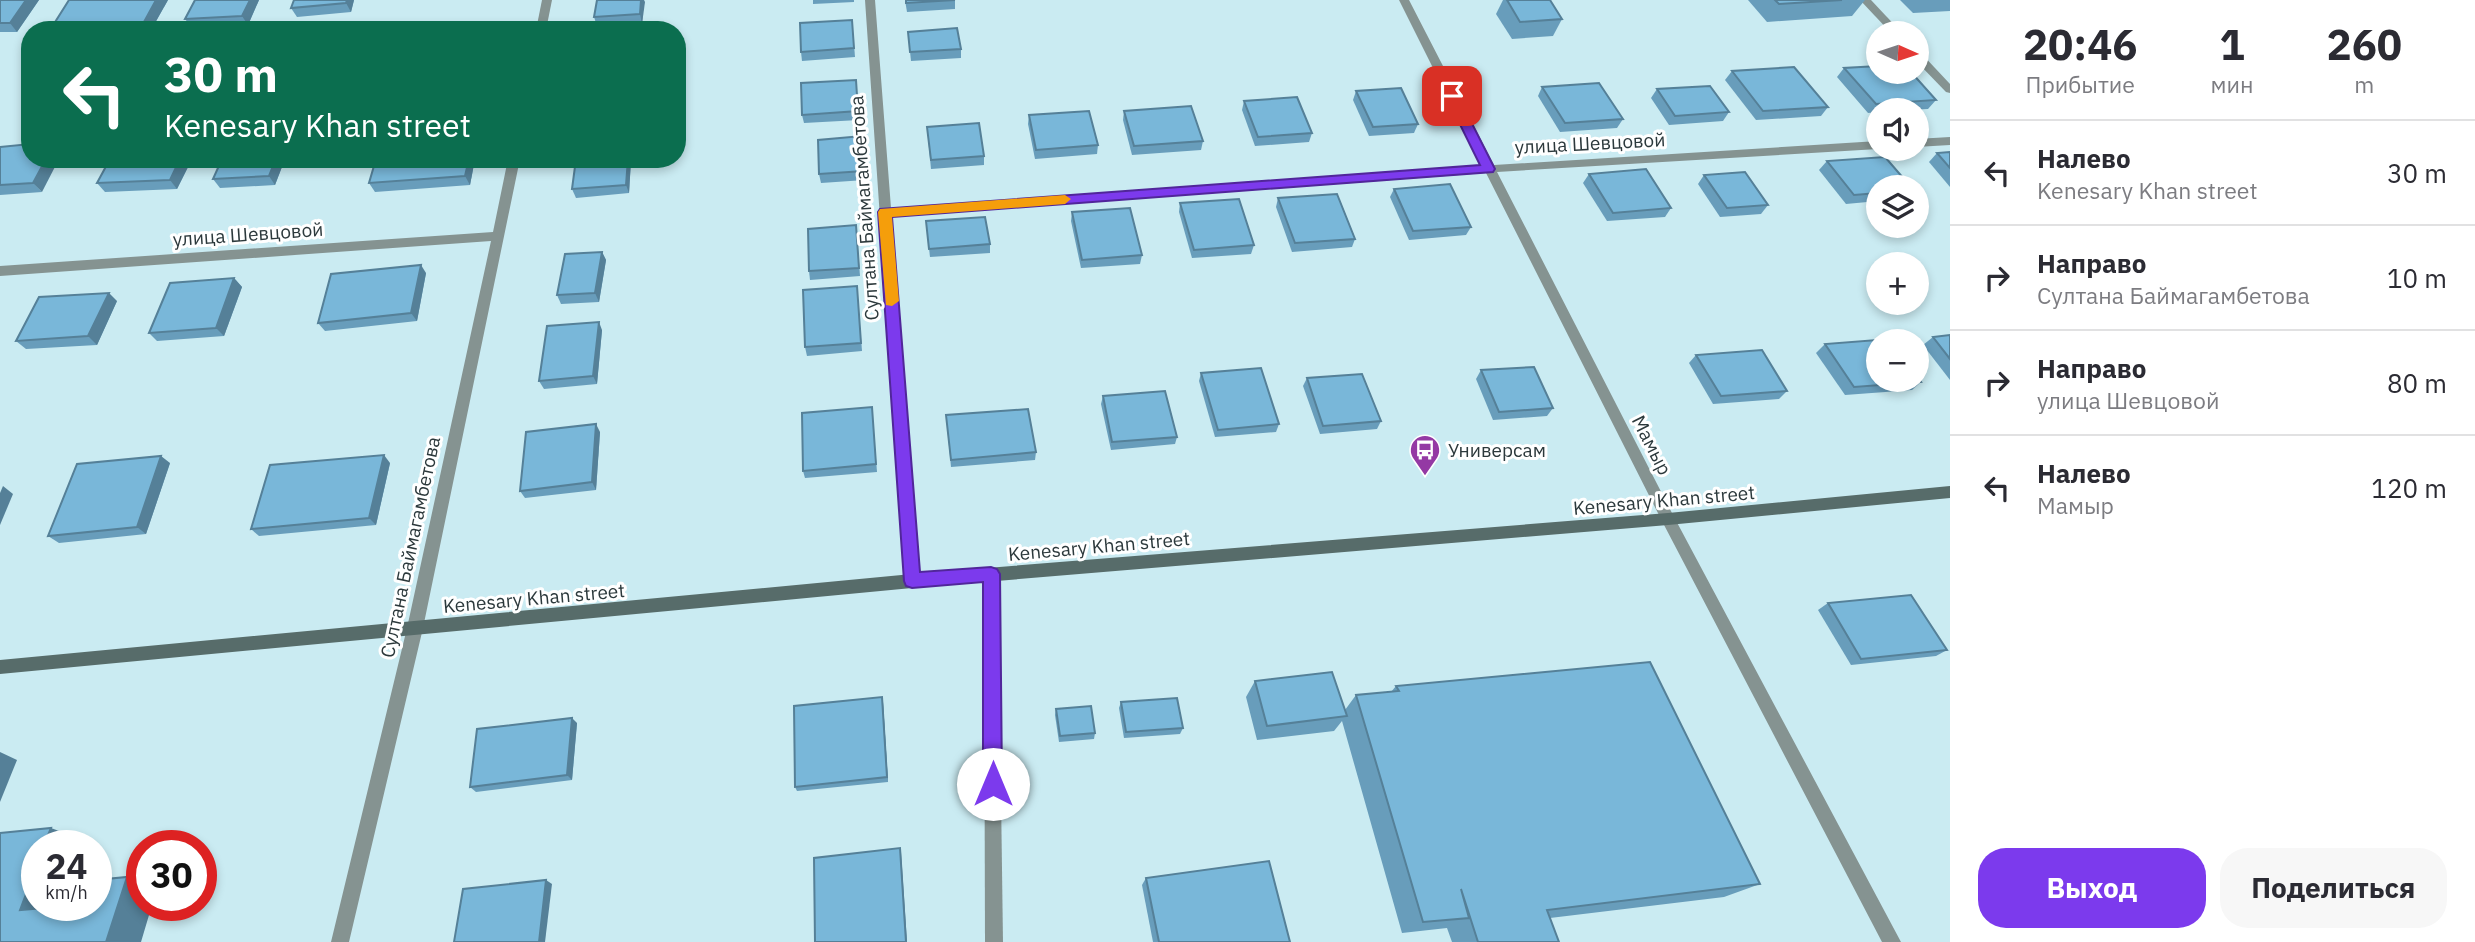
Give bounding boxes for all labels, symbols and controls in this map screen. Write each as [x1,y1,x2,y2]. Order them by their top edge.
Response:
text: 20:46 [2023,17,2138,72]
text: 1 [2219,17,2245,72]
text: 260 [2326,17,2402,72]
north arrow [1866,21,1928,84]
map controls [1866,21,1929,392]
text: 30 m [164,42,278,105]
icon: left [49,49,140,140]
pin [1422,66,1482,126]
text: Прибытие [2026,69,2135,99]
text: мин [2210,69,2254,99]
text: m [2354,69,2374,99]
icon: arrive [1433,77,1471,115]
street label: Султана Баймагамбетова [844,95,884,321]
button: sound [1866,98,1929,161]
text: Kenesary Khan street [164,104,471,146]
street label: улица Шевцовой [1514,127,1666,159]
text: Налево [2037,141,2131,175]
icon: left [1978,154,2016,192]
text: 30 m [2387,156,2447,190]
button: layers [1866,175,1929,238]
text: Kenesary Khan street [2037,175,2258,205]
street label: улица Шевцовой [172,217,324,251]
text: Направо [2037,246,2146,280]
button: + [1866,252,1929,315]
icon: right [1978,259,2016,297]
text: 10 m [2387,261,2447,295]
text: Султана Баймагамбетова [2037,280,2310,310]
button: − [1866,329,1929,392]
text: Направо [2037,351,2146,385]
icon: right [1978,364,2016,402]
text: 80 m [2387,366,2447,400]
text: улица Шевцовой [2037,385,2220,415]
street label: Мамыр [1627,411,1677,479]
bus stop icon: Универсам [1408,433,1442,477]
street label: Султана Баймагамбетова [375,434,445,660]
place label: Универсам [1448,438,1546,462]
text: Налево [2037,456,2131,490]
icon: left [1978,469,2016,507]
text: 120 m [2371,471,2447,505]
street label: Kenesary Khan street [1572,480,1756,520]
text: Мамыр [2037,490,2114,520]
street label: Kenesary Khan street [1007,526,1191,566]
street label: Kenesary Khan street [442,578,626,618]
position arrow [956,747,1030,821]
speed limit sign: 30 [126,830,217,921]
text: 24 [45,843,88,889]
button: Выход [1978,848,2206,928]
button: Поделиться [2220,848,2447,928]
text: km/h [45,881,88,904]

